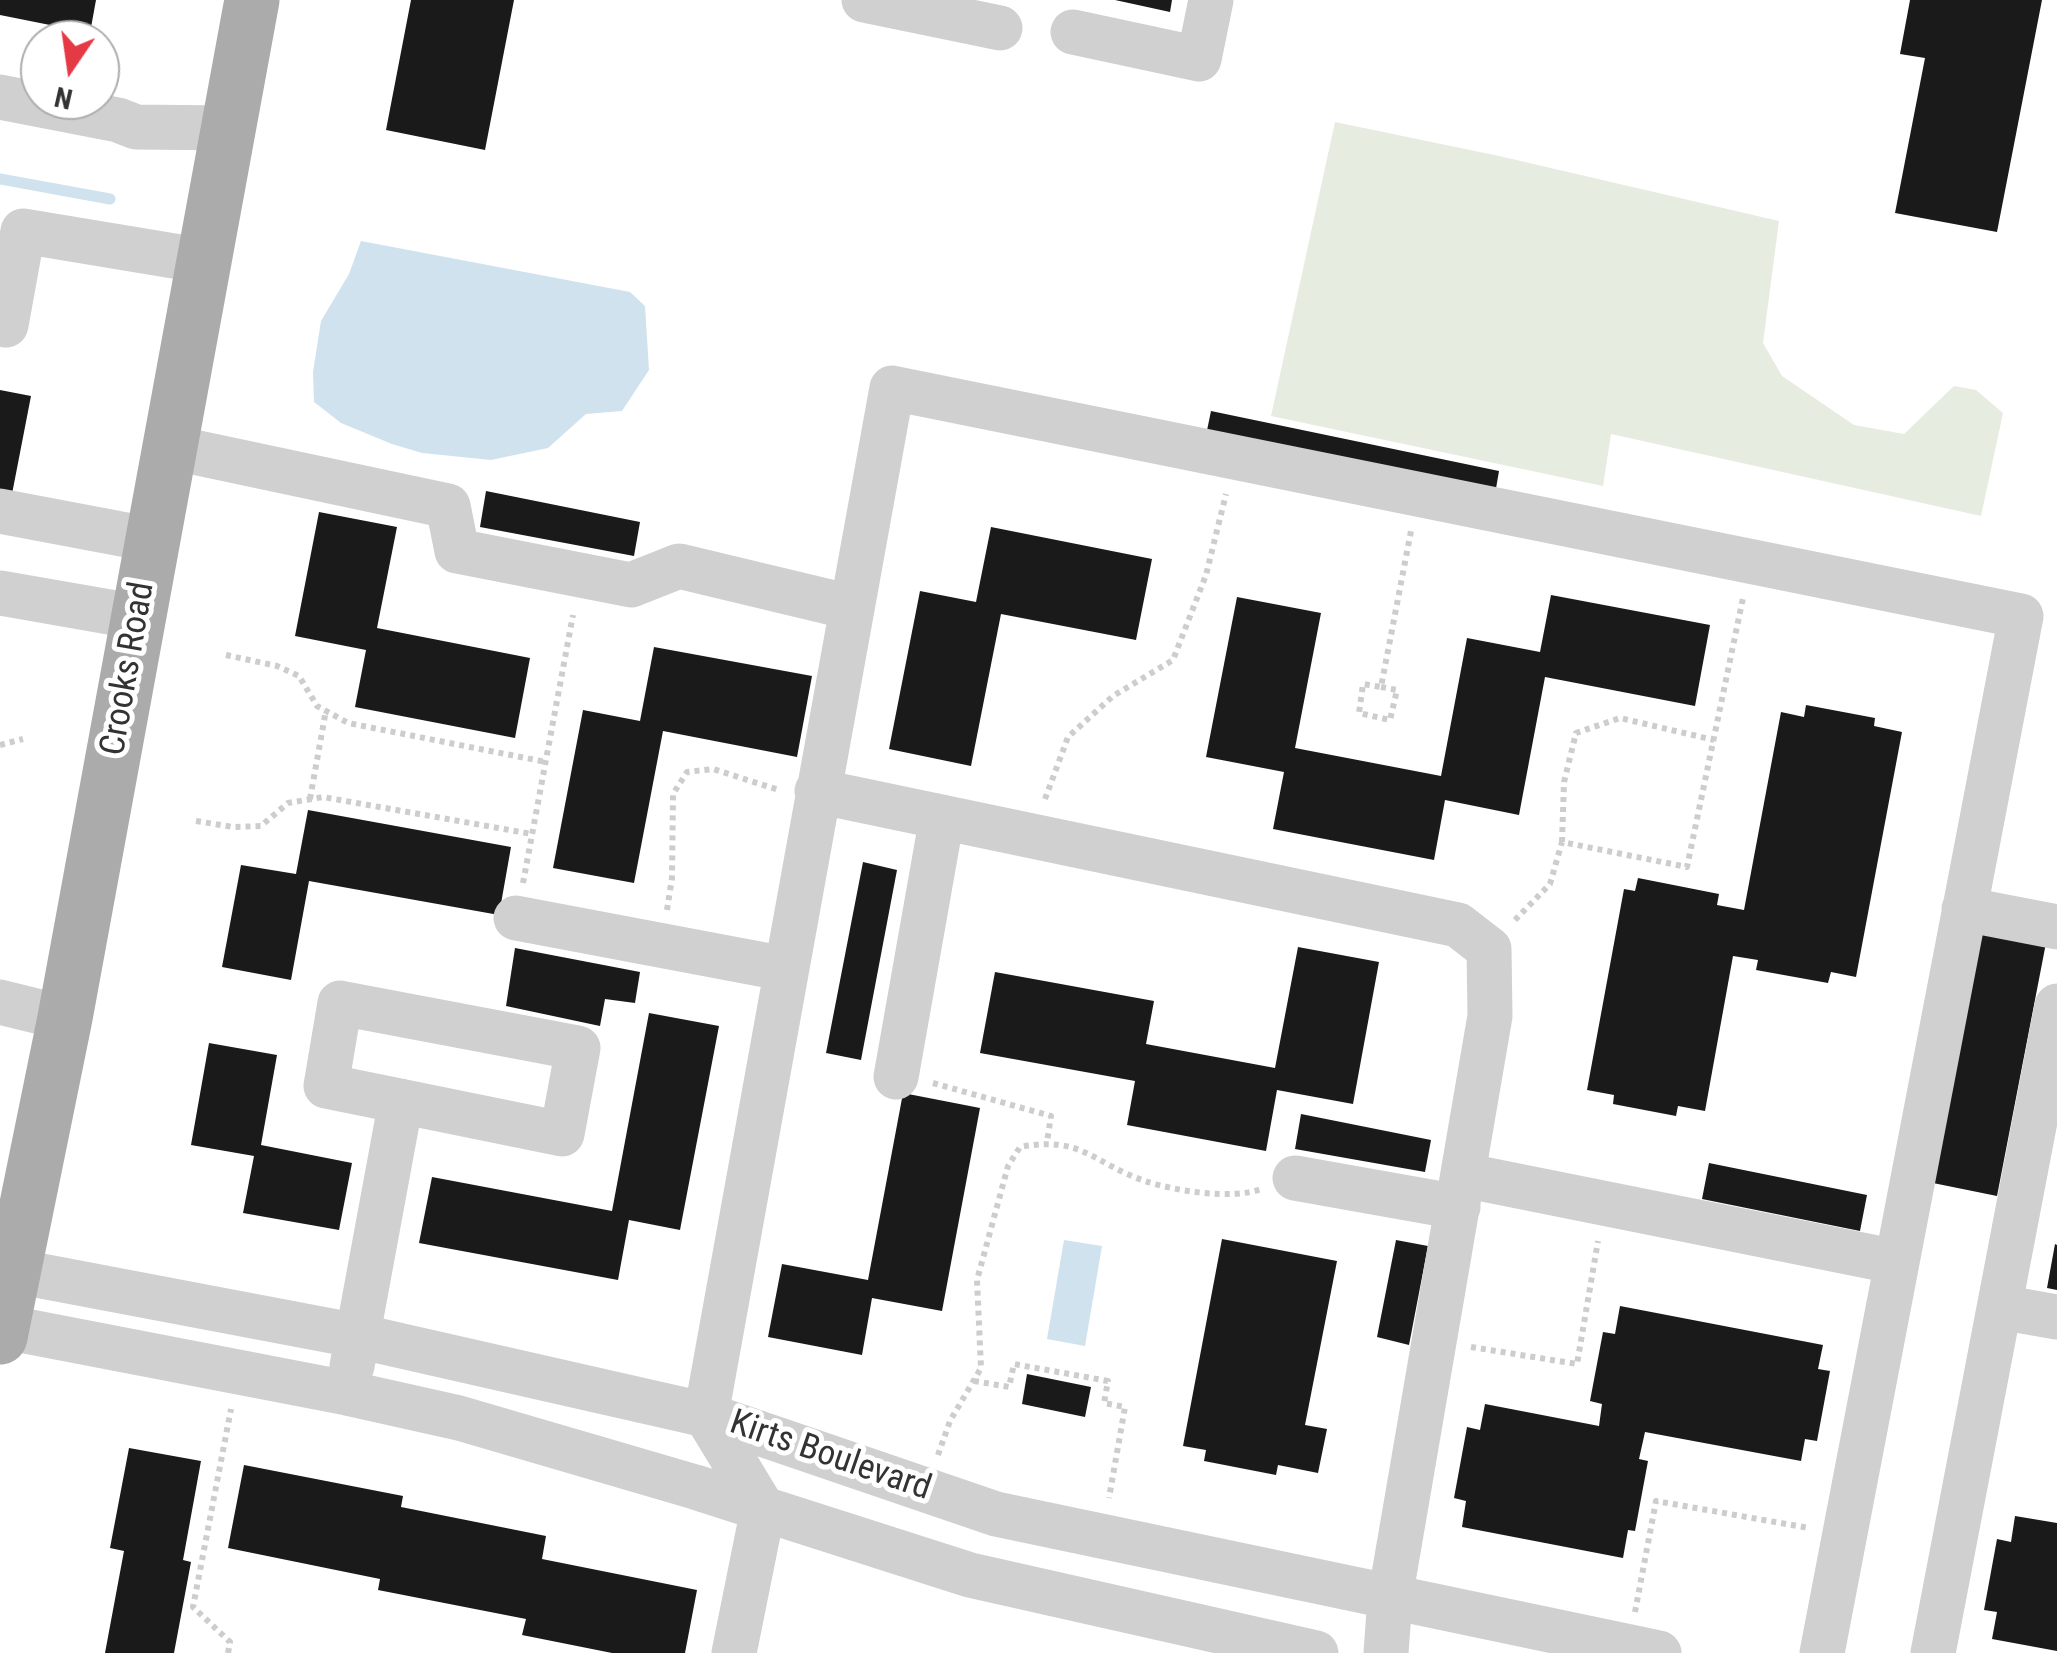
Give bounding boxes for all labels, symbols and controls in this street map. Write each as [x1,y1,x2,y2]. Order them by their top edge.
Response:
north arrow [20,20,120,120]
text: N [52,80,76,116]
street label: Crooks Road [93,579,165,759]
street label: Kirts Boulevard [724,1403,936,1511]

